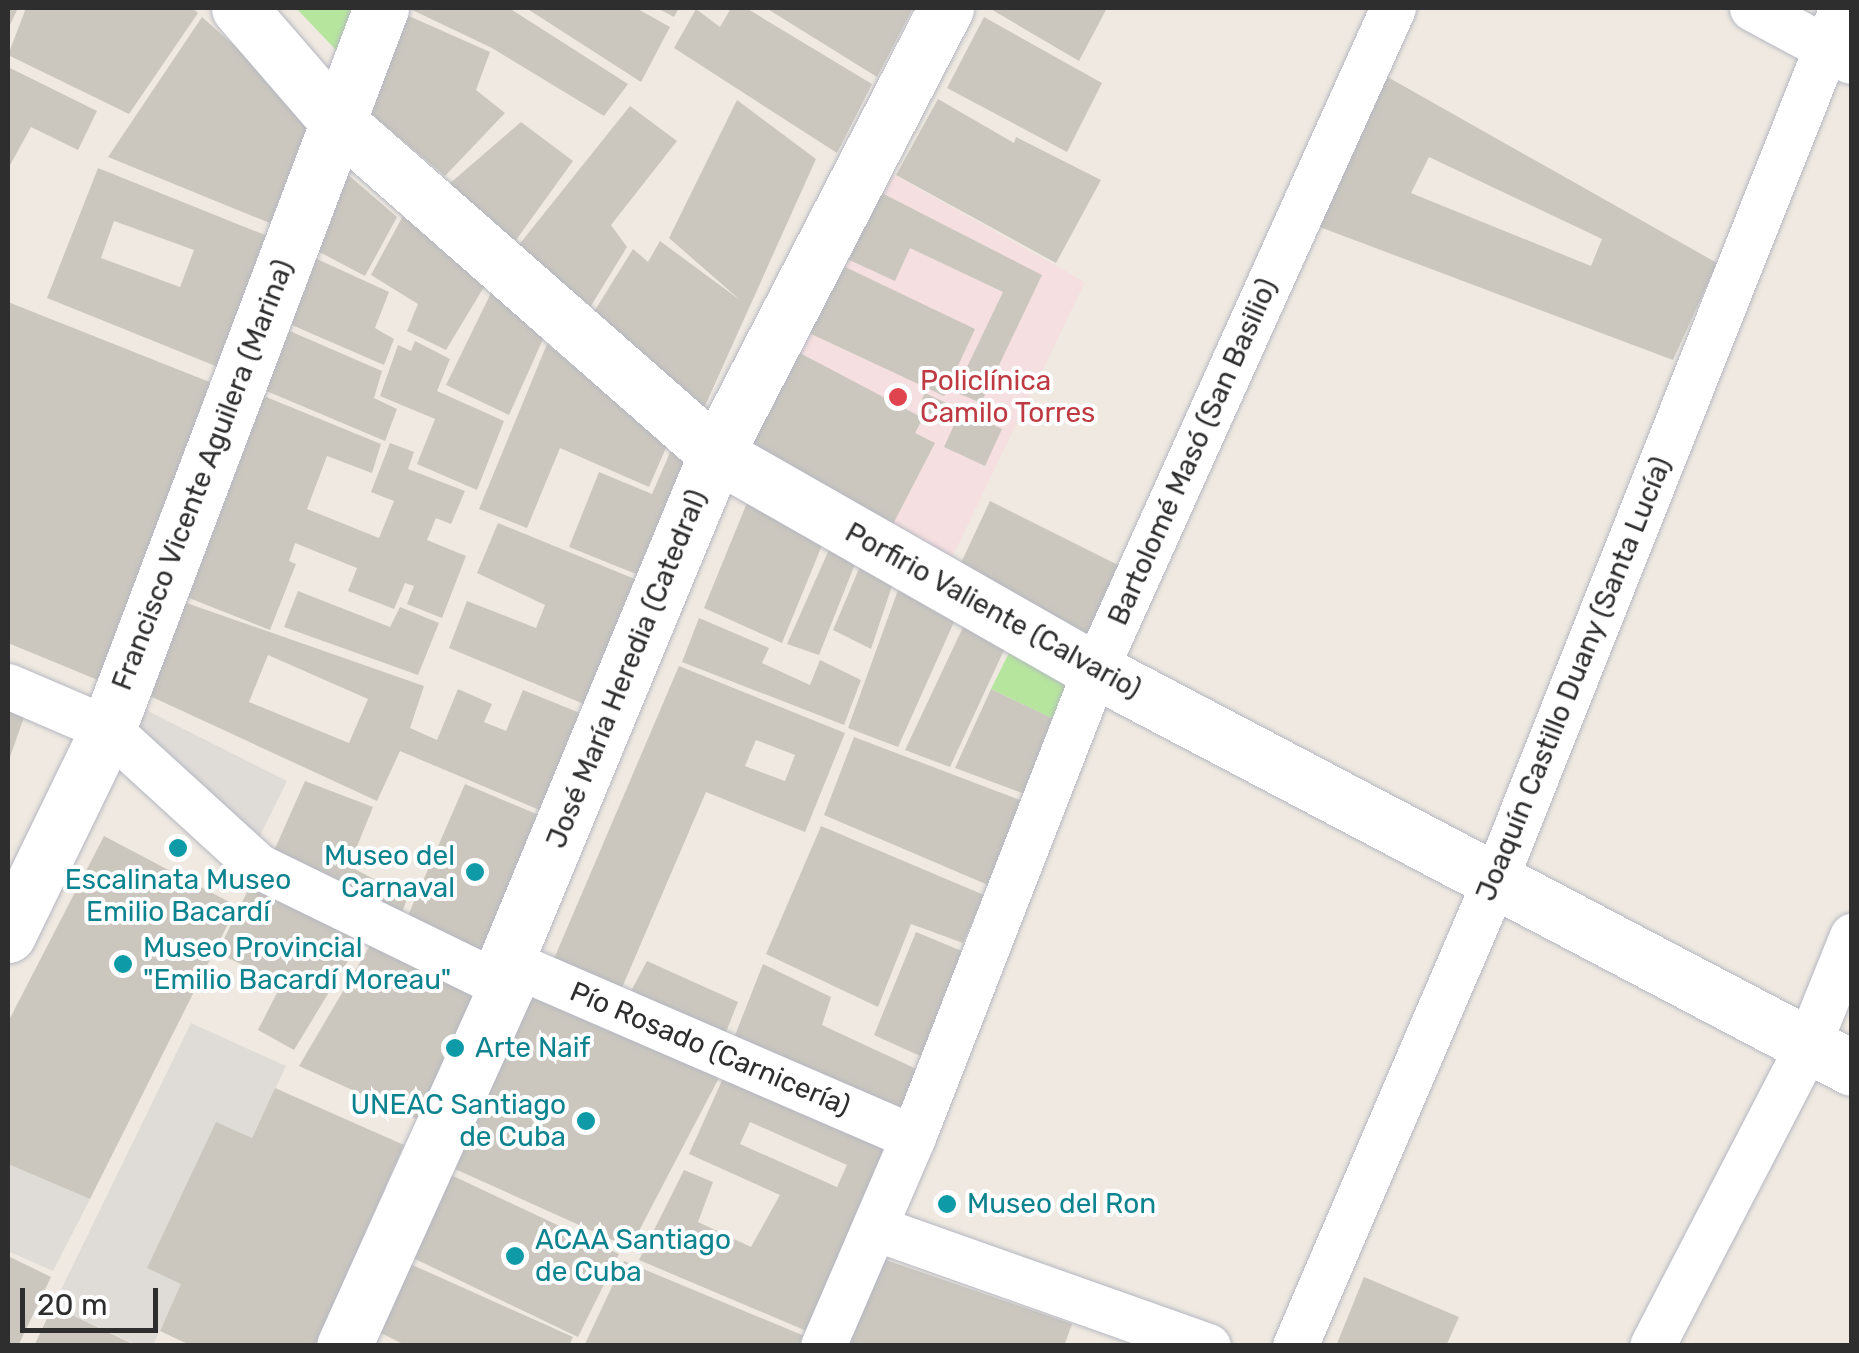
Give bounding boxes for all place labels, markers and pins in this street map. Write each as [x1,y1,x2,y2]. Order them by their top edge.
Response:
place label: Policlínica Camilo Torres [920,364,1096,430]
marker: Policlínica Camilo Torres [885,384,911,410]
marker: Escalinata Museo Emilio Bacardí [167,837,189,859]
place label: Museo del Carnaval [324,839,455,905]
marker: Museo del Carnaval [464,861,486,883]
place label: Escalinata Museo Emilio Bacardí [65,863,291,929]
place label: Museo Provincial "Emilio Bacardí Moreau" [143,931,451,997]
marker: Museo Provincial "Emilio Bacardí Moreau" [112,953,134,975]
place label: Arte Naif [475,1031,590,1065]
marker: Arte Naif [444,1037,466,1059]
place label: UNEAC Santiago de Cuba [350,1088,566,1154]
marker: UNEAC Santiago de Cuba [575,1110,597,1132]
place label: Museo del Ron [967,1187,1156,1221]
marker: Museo del Ron [936,1193,958,1215]
place label: ACAA Santiago de Cuba [535,1223,732,1289]
marker: ACAA Santiago de Cuba [504,1245,526,1267]

